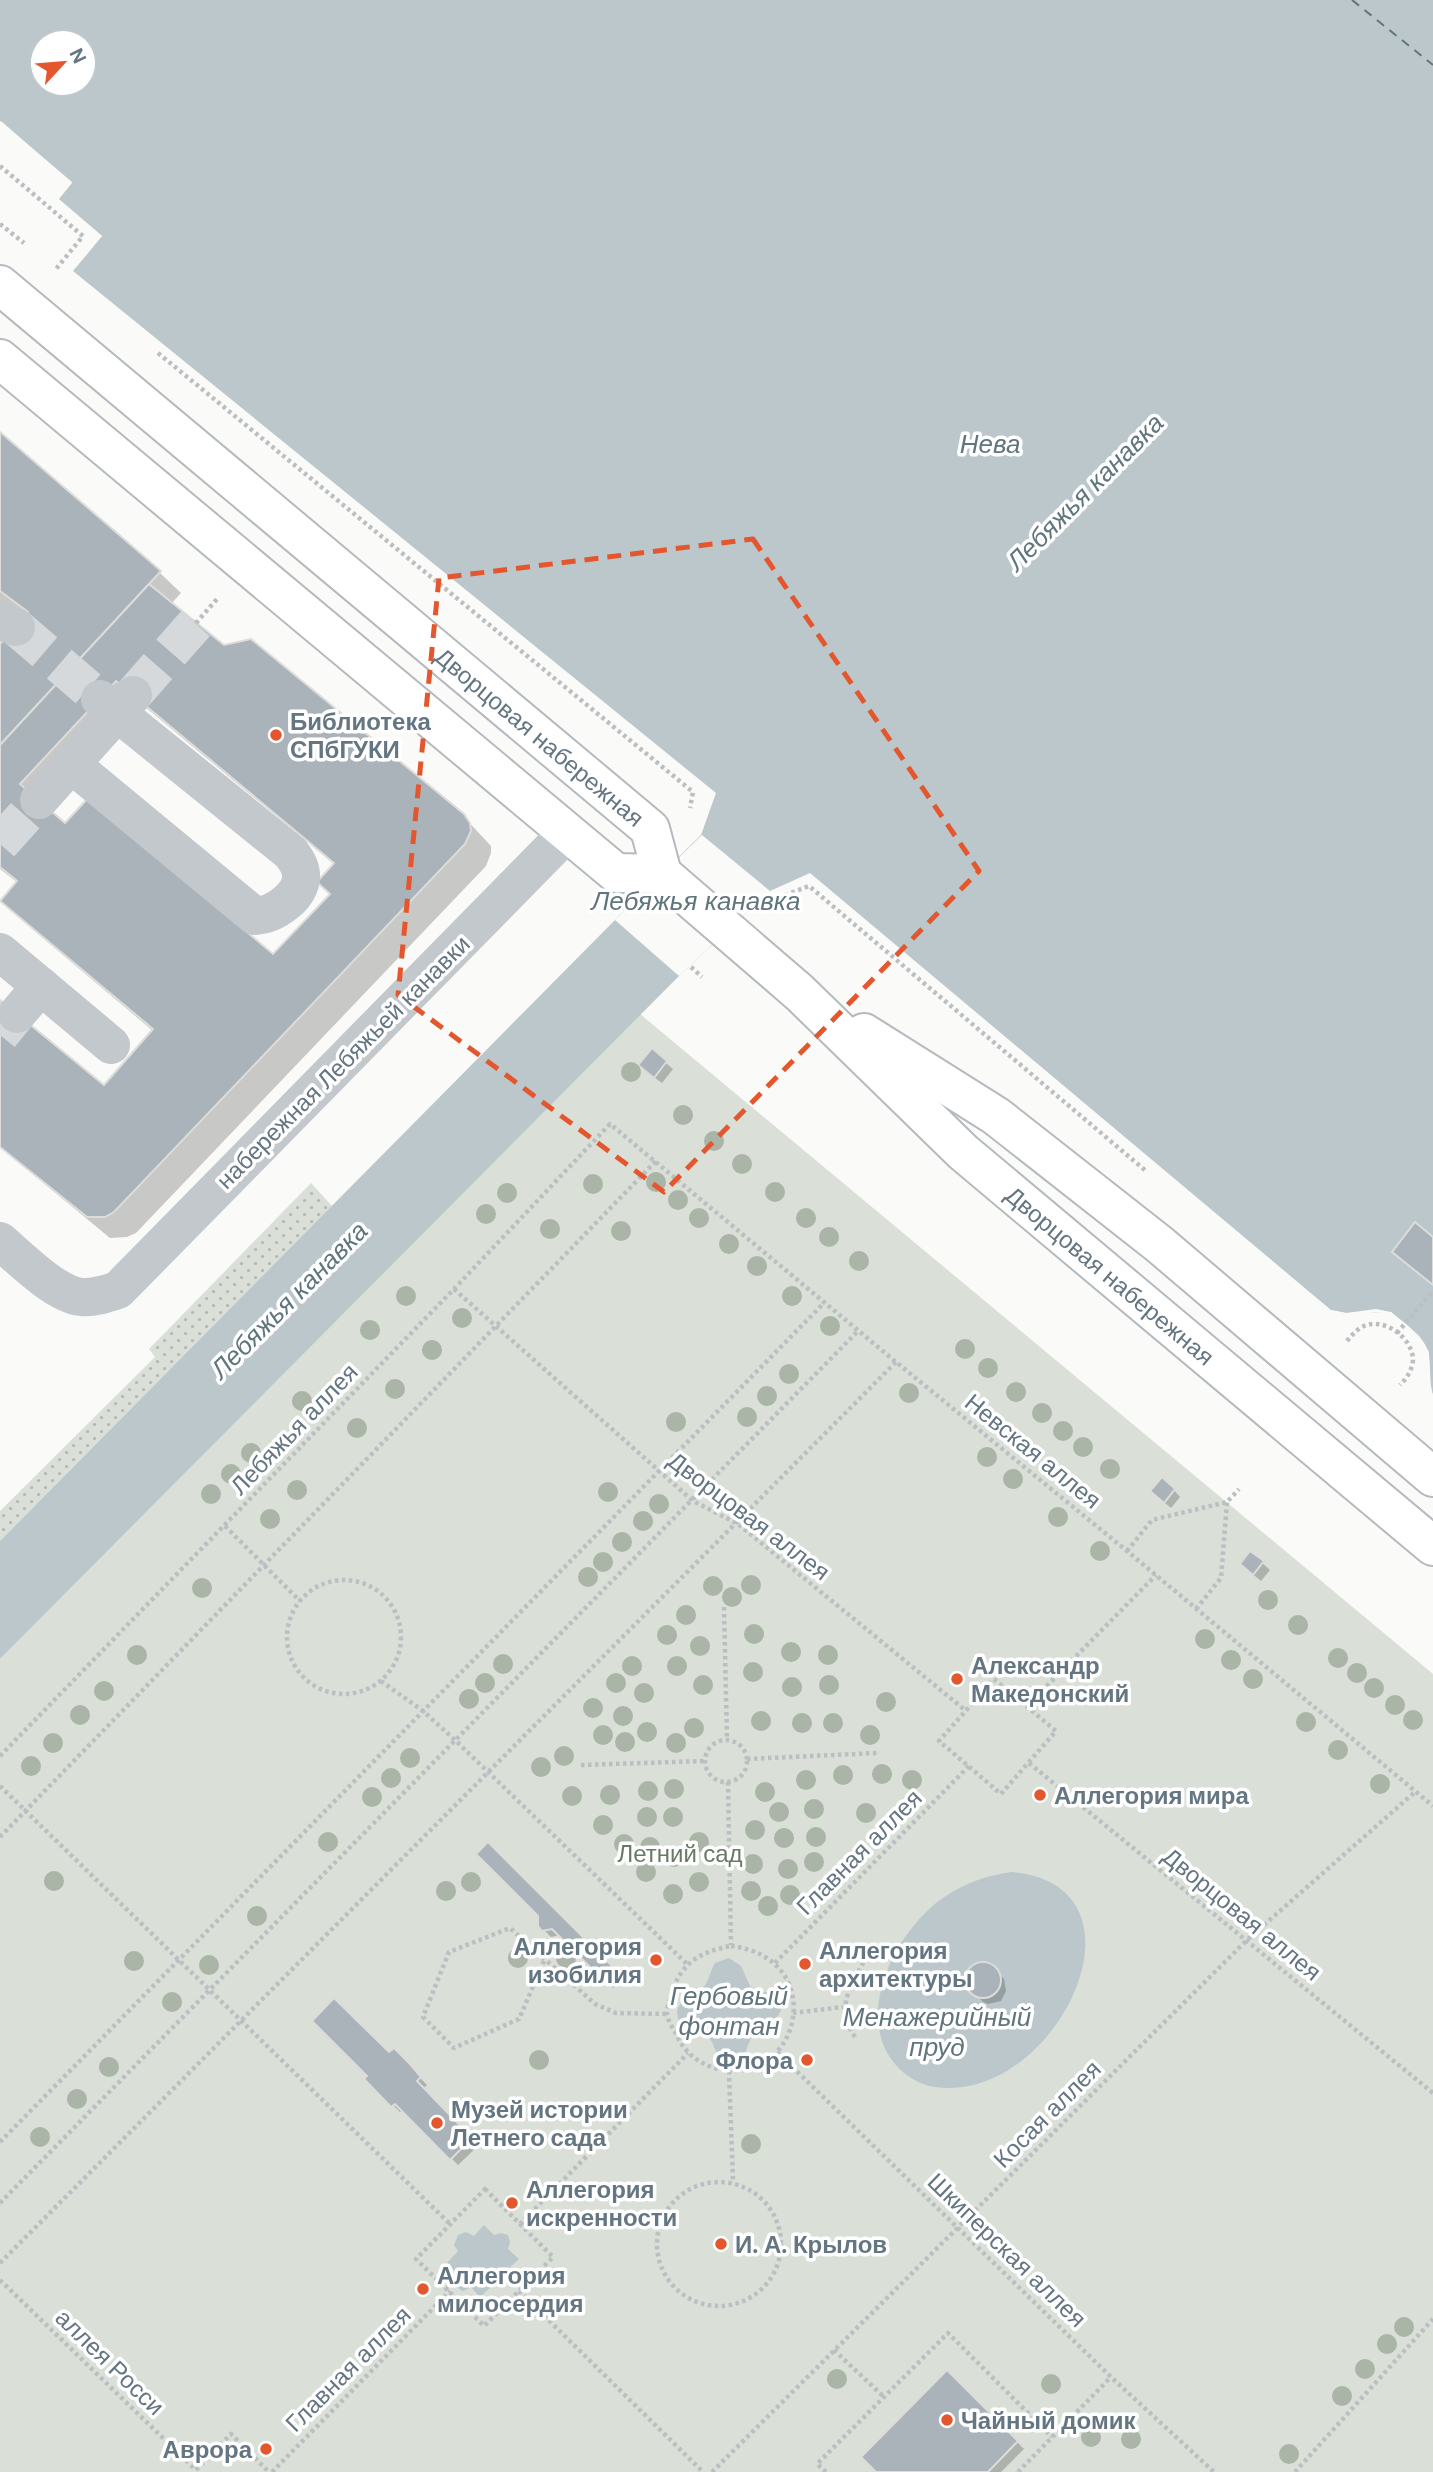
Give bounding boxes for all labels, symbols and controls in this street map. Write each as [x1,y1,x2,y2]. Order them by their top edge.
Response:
north arrow [28,28,98,98]
text: N [64,44,92,67]
water label: Лебяжья канавка [998,406,1171,579]
water label: Нева [960,427,1020,461]
street label: Дворцовая набережная [429,641,651,833]
place label: Библиотека СПбГУКИ [290,706,431,765]
marker: Библиотека СПбГУКИ [268,727,284,743]
water label: Лебяжья канавка [589,884,801,918]
street label: набережная Лебяжьей канавки [210,929,476,1195]
street label: Дворцовая набережная [999,1179,1221,1372]
water label: Лебяжья канавка [202,1214,375,1387]
street label: Лебяжья аллея [224,1357,364,1501]
street label: Невская аллея [958,1387,1108,1515]
street label: Дворцовая аллея [662,1445,836,1587]
place label: Александр Македонский [971,1650,1129,1709]
marker: Александр Македонский [949,1671,965,1687]
place label: Аллегория мира [1054,1780,1249,1811]
street label: Главная аллея [790,1783,928,1921]
marker: Аллегория мира [1032,1787,1048,1803]
park label: Летний сад [617,1838,743,1869]
street label: Дворцовая аллея [1156,1841,1328,1987]
place label: Аллегория изобилия [513,1931,642,1990]
place label: Аллегория архитектуры [819,1935,972,1994]
marker: Аллегория изобилия [648,1952,664,1968]
marker: Аллегория архитектуры [797,1956,813,1972]
water label: Гербовый фонтан [670,1979,788,2043]
water label: Менажерийный пруд [843,2000,1031,2064]
place label: Флора [716,2045,794,2076]
marker: Флора [799,2052,815,2068]
street label: Косая аллея [987,2054,1107,2174]
place label: Музей истории Летнего сада [451,2094,628,2153]
marker: Музей истории Летнего сада [429,2115,445,2131]
street label: Шкиперская аллея [921,2166,1093,2334]
place label: Аллегория искренности [526,2174,677,2233]
marker: Аллегория искренности [504,2195,520,2211]
place label: И. А. Крылов [735,2229,887,2260]
marker: И. А. Крылов [713,2236,729,2252]
place label: Аллегория милосердия [437,2260,584,2319]
marker: Аллегория милосердия [415,2281,431,2297]
street label: Главная аллея [279,2300,417,2438]
street label: аллея Росси [49,2302,171,2422]
place label: Чайный домик [961,2405,1136,2436]
marker: Чайный домик [939,2412,955,2428]
place label: Аврора [163,2434,253,2465]
marker: Аврора [258,2441,274,2457]

